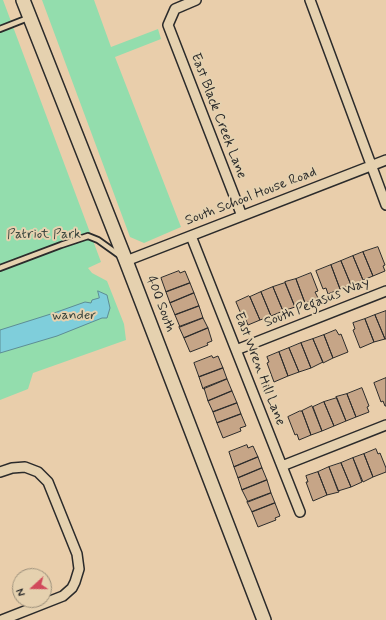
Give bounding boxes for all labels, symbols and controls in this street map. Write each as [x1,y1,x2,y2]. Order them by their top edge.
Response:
street label: East Black Creek Lane [186,51,250,181]
street label: South School House Road [183,164,319,230]
park label: Patriot Park [7,227,81,243]
street label: 400 South [142,274,178,334]
street label: South Pegasus Way [262,274,372,332]
park label: wander [52,308,96,324]
street label: East Wren Hill Lane [230,310,288,428]
north arrow [12,568,52,608]
text: N [14,586,30,598]

